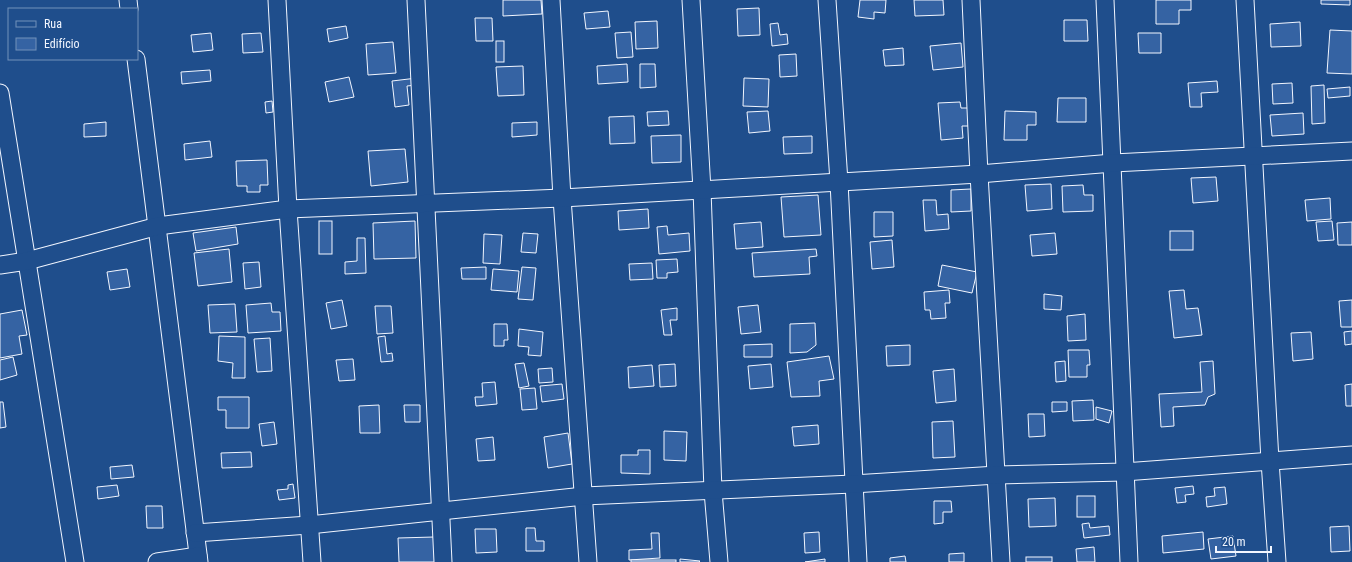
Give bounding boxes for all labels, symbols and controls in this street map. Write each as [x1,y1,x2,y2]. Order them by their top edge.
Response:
legend [8,8,138,60]
text: Rua [44,17,62,31]
text: Edifício [44,37,80,51]
scale bar [1216,528,1271,554]
text: 20 m [1222,535,1246,549]

